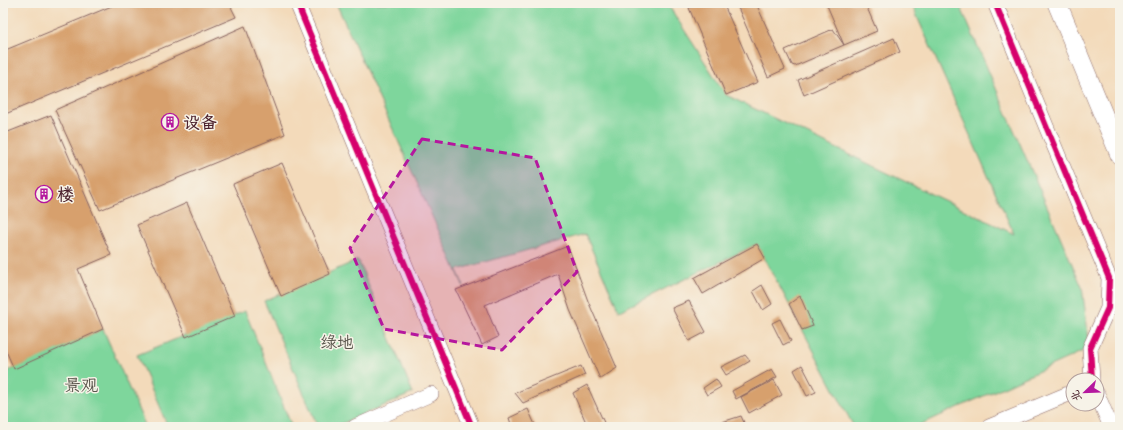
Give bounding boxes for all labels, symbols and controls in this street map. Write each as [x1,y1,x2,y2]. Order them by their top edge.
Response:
place label: 设备 [183,111,217,136]
building icon: 设备 [160,112,180,132]
place label: 楼 [57,183,74,208]
building icon: 楼 [34,184,54,204]
park label: 绿地 [320,331,354,356]
north arrow [1065,372,1105,412]
park label: 景观 [64,374,98,399]
text: 北 [1067,387,1086,404]

